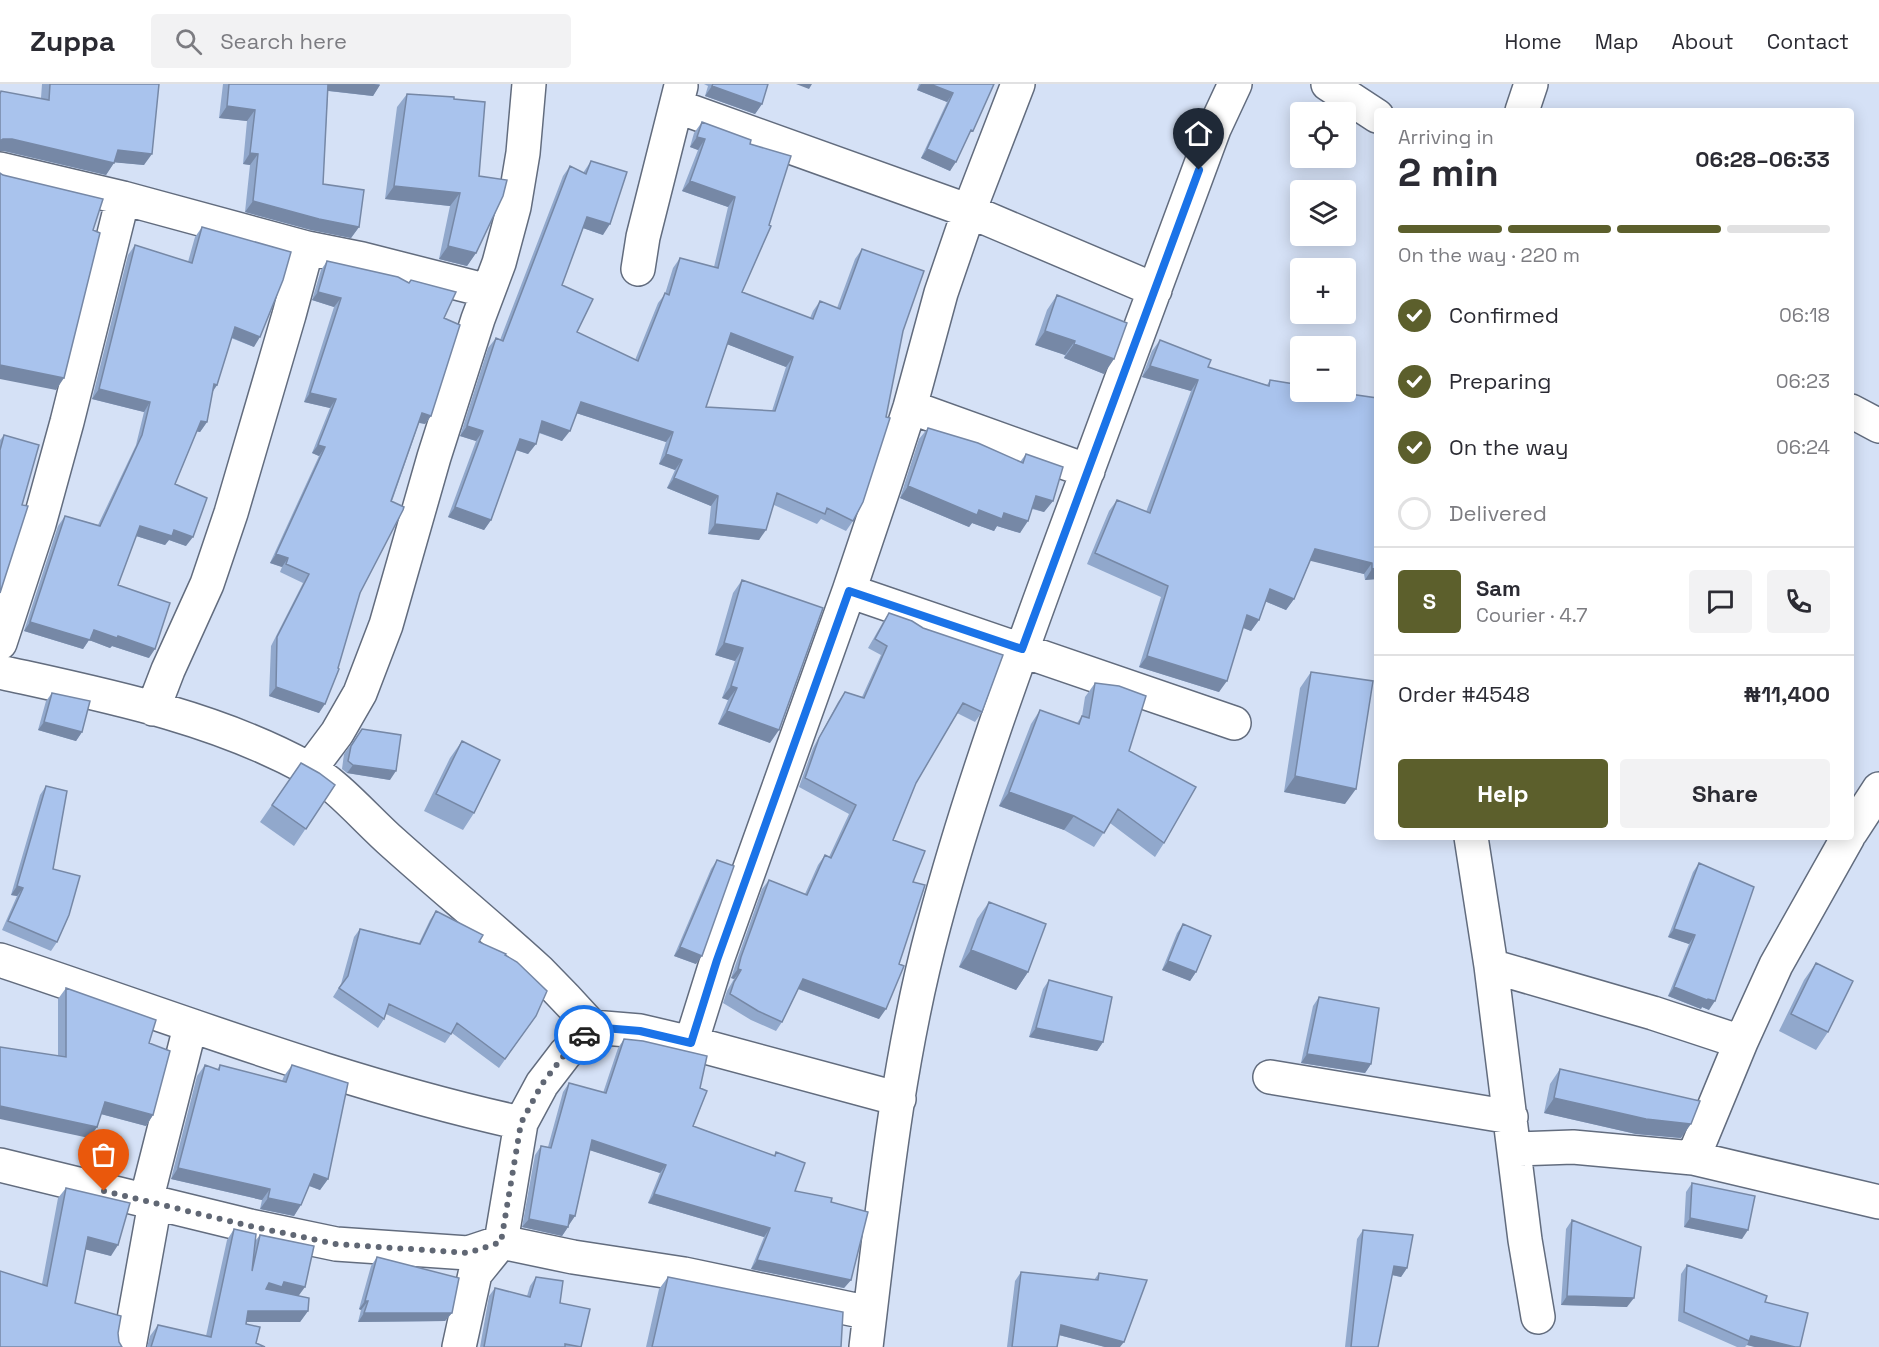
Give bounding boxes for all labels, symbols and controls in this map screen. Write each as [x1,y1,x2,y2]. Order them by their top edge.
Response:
search box [151,14,571,68]
text: Zuppa [30,23,115,59]
icon: search [172,25,205,58]
text: Search here [220,27,347,55]
text: Home [1504,28,1562,55]
text: Map [1595,28,1639,55]
text: About [1672,28,1734,55]
text: Contact [1767,28,1849,55]
map controls [1290,102,1356,402]
button: locate [1290,102,1356,168]
pin [1173,108,1224,170]
icon: home [1182,117,1215,150]
text: Arriving in [1398,124,1494,150]
text: 06:28–06:33 [1695,145,1830,173]
text: 2 min [1398,148,1499,197]
button: layers [1290,180,1356,246]
text: On the way · 220 m [1398,242,1580,268]
button: + [1290,258,1356,324]
icon: check [1398,299,1431,332]
text: Confirmed [1449,301,1559,329]
text: 06:18 [1779,302,1830,328]
button: − [1290,336,1356,402]
icon: check [1398,365,1431,398]
text: Preparing [1449,367,1551,395]
text: 06:23 [1776,368,1830,394]
icon: check [1398,431,1431,464]
text: On the way [1449,433,1568,461]
text: 06:24 [1776,434,1830,460]
text: Delivered [1449,499,1547,527]
button: chat [1689,570,1752,633]
button: phone [1767,570,1830,633]
text: Sam [1476,574,1521,602]
text: S [1423,587,1436,615]
text: Courier · 4.7 [1476,602,1587,628]
text: Order #4548 [1398,680,1530,708]
text: ₦11,400 [1743,680,1830,708]
button: Help [1398,759,1608,828]
button: Share [1620,759,1830,828]
courier [554,1005,614,1065]
icon: car [568,1019,601,1052]
pin [78,1129,129,1191]
icon: bag [87,1138,120,1171]

